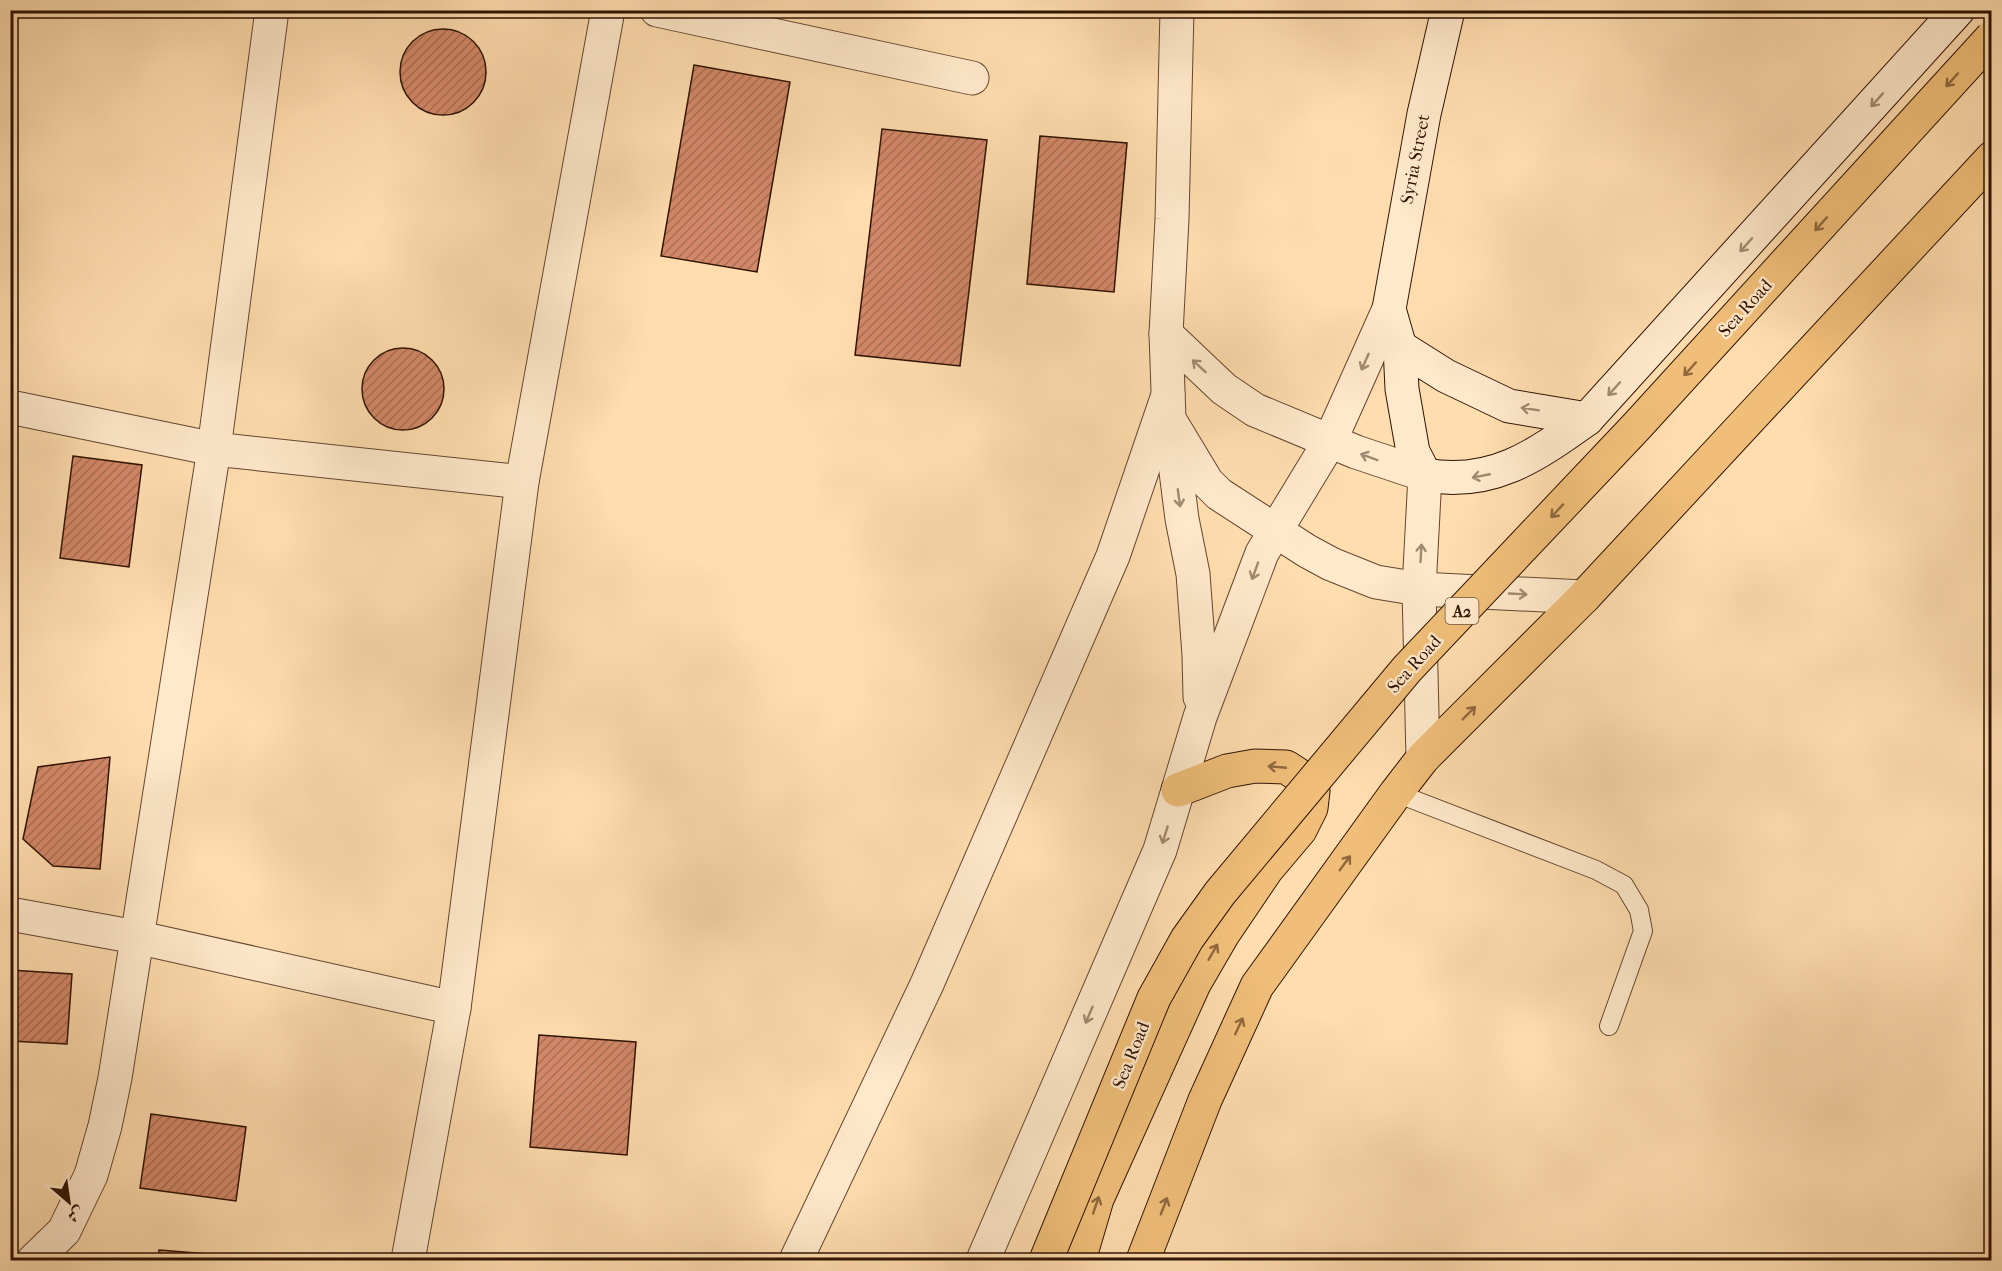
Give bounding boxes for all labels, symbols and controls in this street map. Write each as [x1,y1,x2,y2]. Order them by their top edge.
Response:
one-way arrow [1945,72,1959,87]
one-way arrow [1870,93,1884,108]
street label: Syria Street [1396,112,1435,206]
one-way arrow [1814,217,1828,232]
one-way arrow [1739,237,1753,252]
street label: Sea Road [1714,275,1777,342]
one-way arrow [1359,353,1370,371]
one-way arrow [1192,359,1207,373]
one-way arrow [1683,361,1697,376]
one-way arrow [1607,381,1621,396]
one-way arrow [1520,403,1540,414]
one-way arrow [1361,451,1379,462]
one-way arrow [1472,470,1491,482]
one-way arrow [1174,487,1185,507]
one-way arrow [1549,504,1564,519]
one-way arrow [1416,543,1427,563]
one-way arrow [1248,561,1259,580]
one-way arrow [1508,588,1528,599]
road number: A2 [1446,598,1478,624]
street label: Sea Road [1383,631,1446,698]
one-way arrow [1461,705,1476,720]
one-way arrow [1267,761,1287,772]
one-way arrow [1159,825,1170,844]
one-way arrow [1339,856,1351,872]
one-way arrow [1208,943,1219,961]
one-way arrow [1083,1005,1094,1023]
one-way arrow [1233,1017,1245,1035]
street label: Sea Road [1109,1018,1154,1092]
north arrow [39,1172,99,1232]
one-way arrow [1091,1196,1102,1214]
one-way arrow [1159,1197,1170,1216]
text: ش [64,1203,88,1227]

